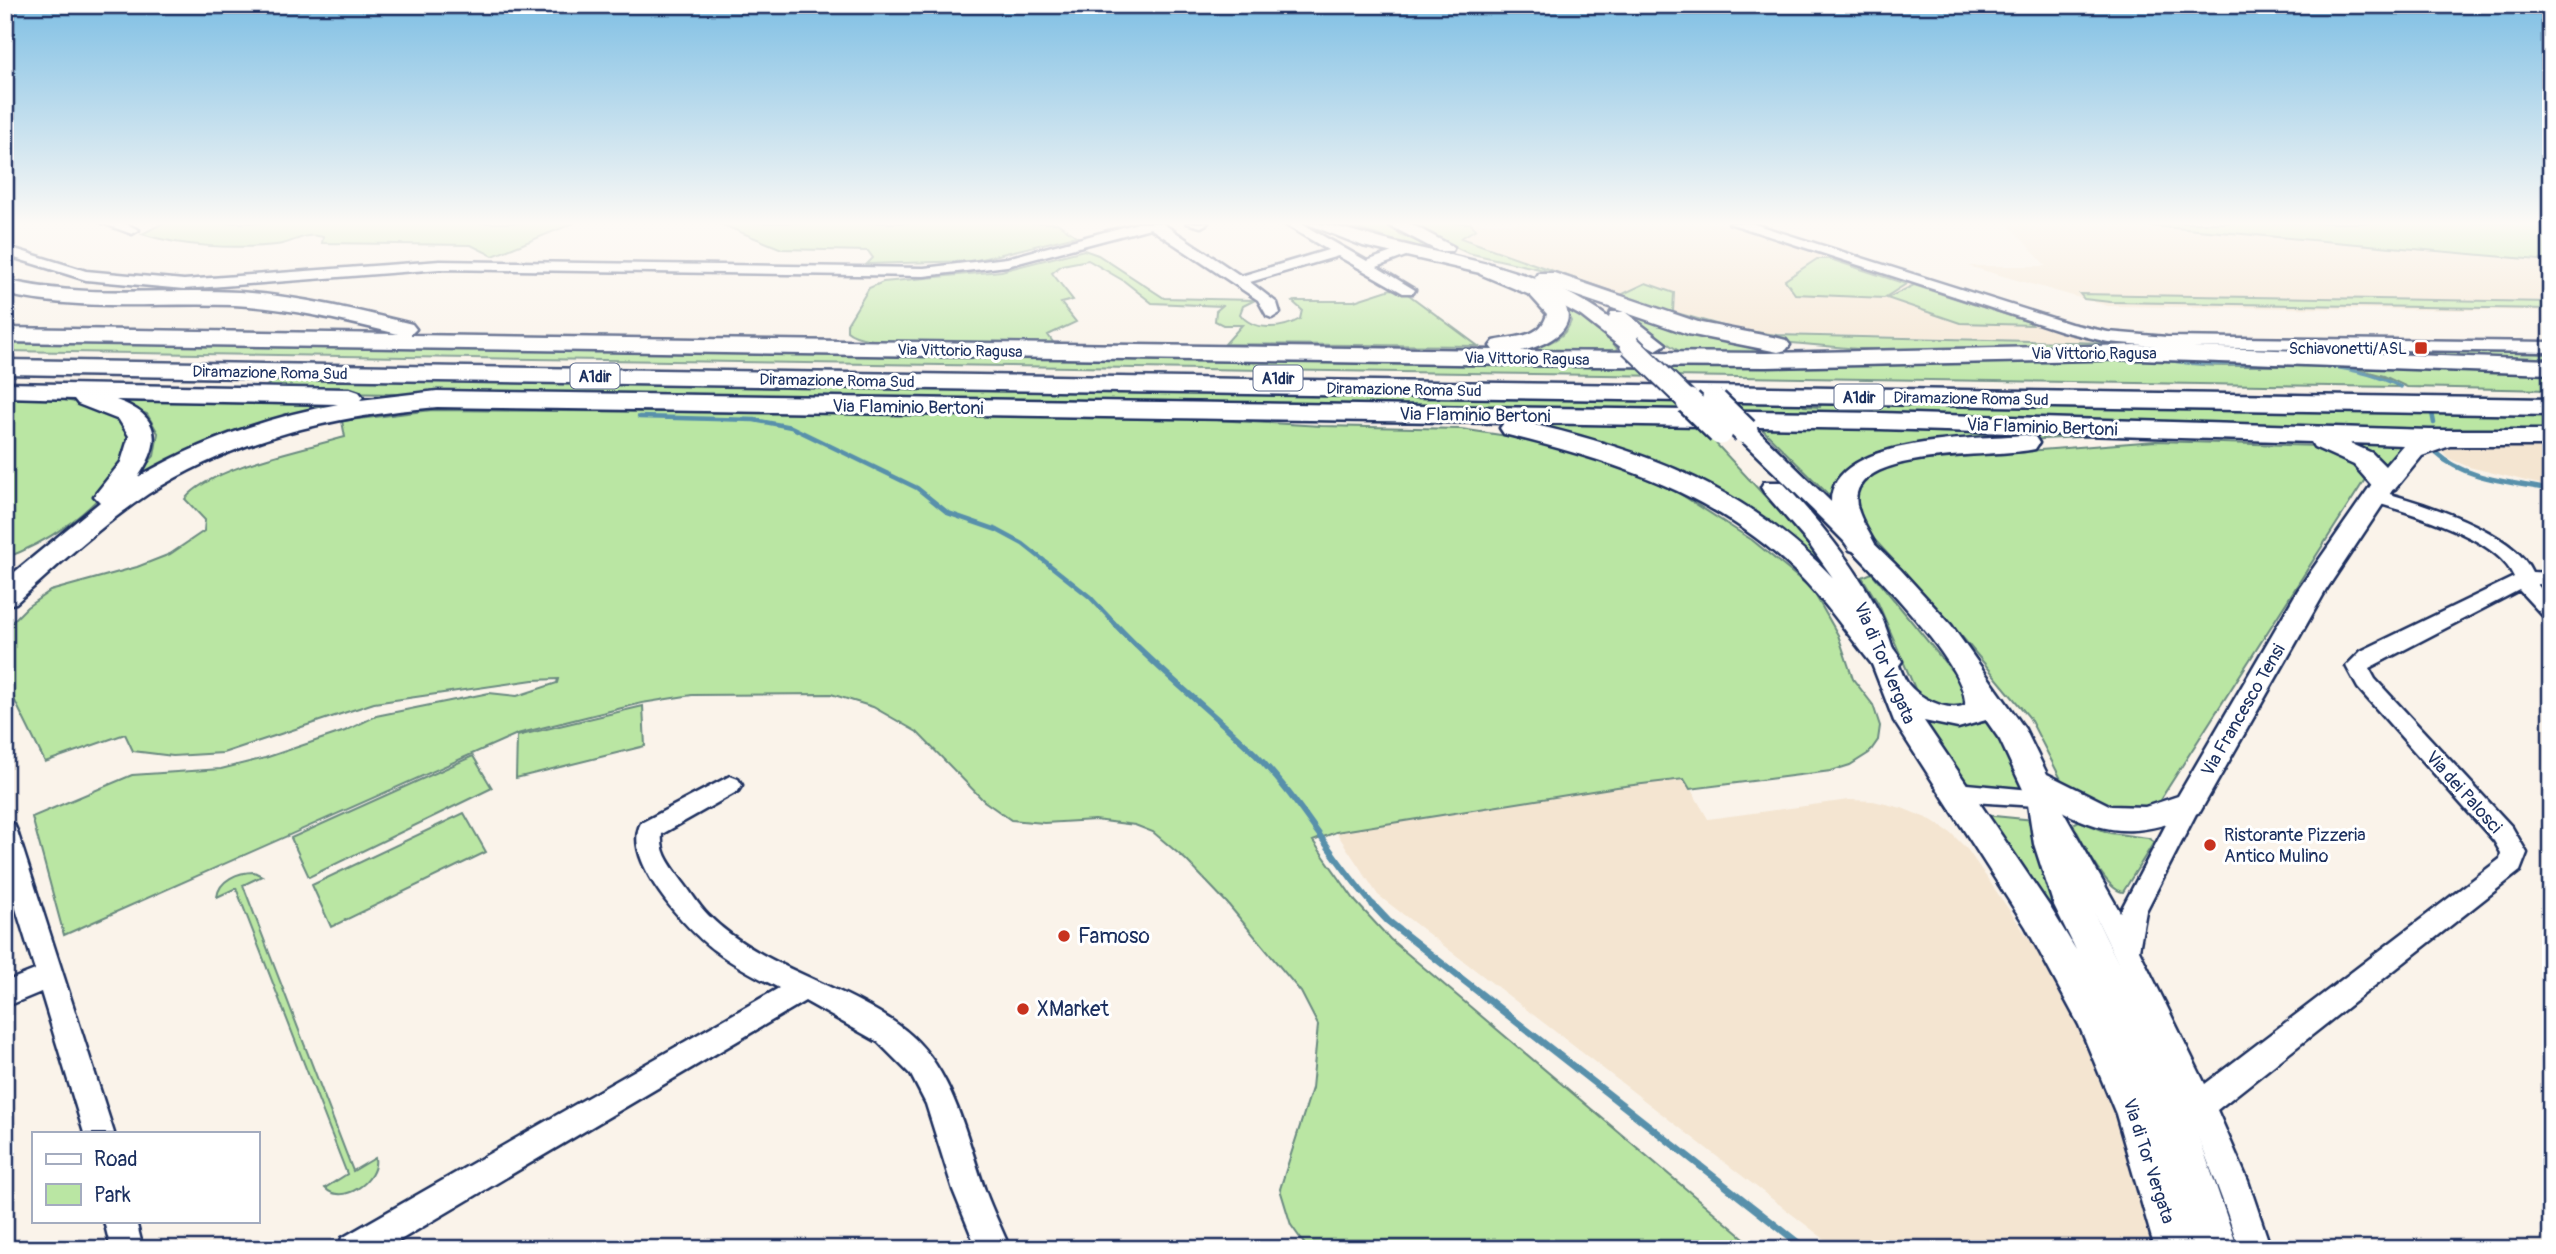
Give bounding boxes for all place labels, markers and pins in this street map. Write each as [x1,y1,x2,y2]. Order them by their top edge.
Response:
place label: Schiavonetti/ASL [2289,339,2407,359]
marker: Schiavonetti/ASL [2413,340,2429,356]
place label: Ristorante Pizzeria Antico Mulino [2224,824,2366,868]
marker: Ristorante Pizzeria Antico Mulino [2202,837,2218,853]
place label: Famoso [1078,923,1150,950]
marker: Famoso [1056,928,1072,944]
place label: XMarket [1037,996,1109,1023]
marker: XMarket [1015,1001,1031,1017]

